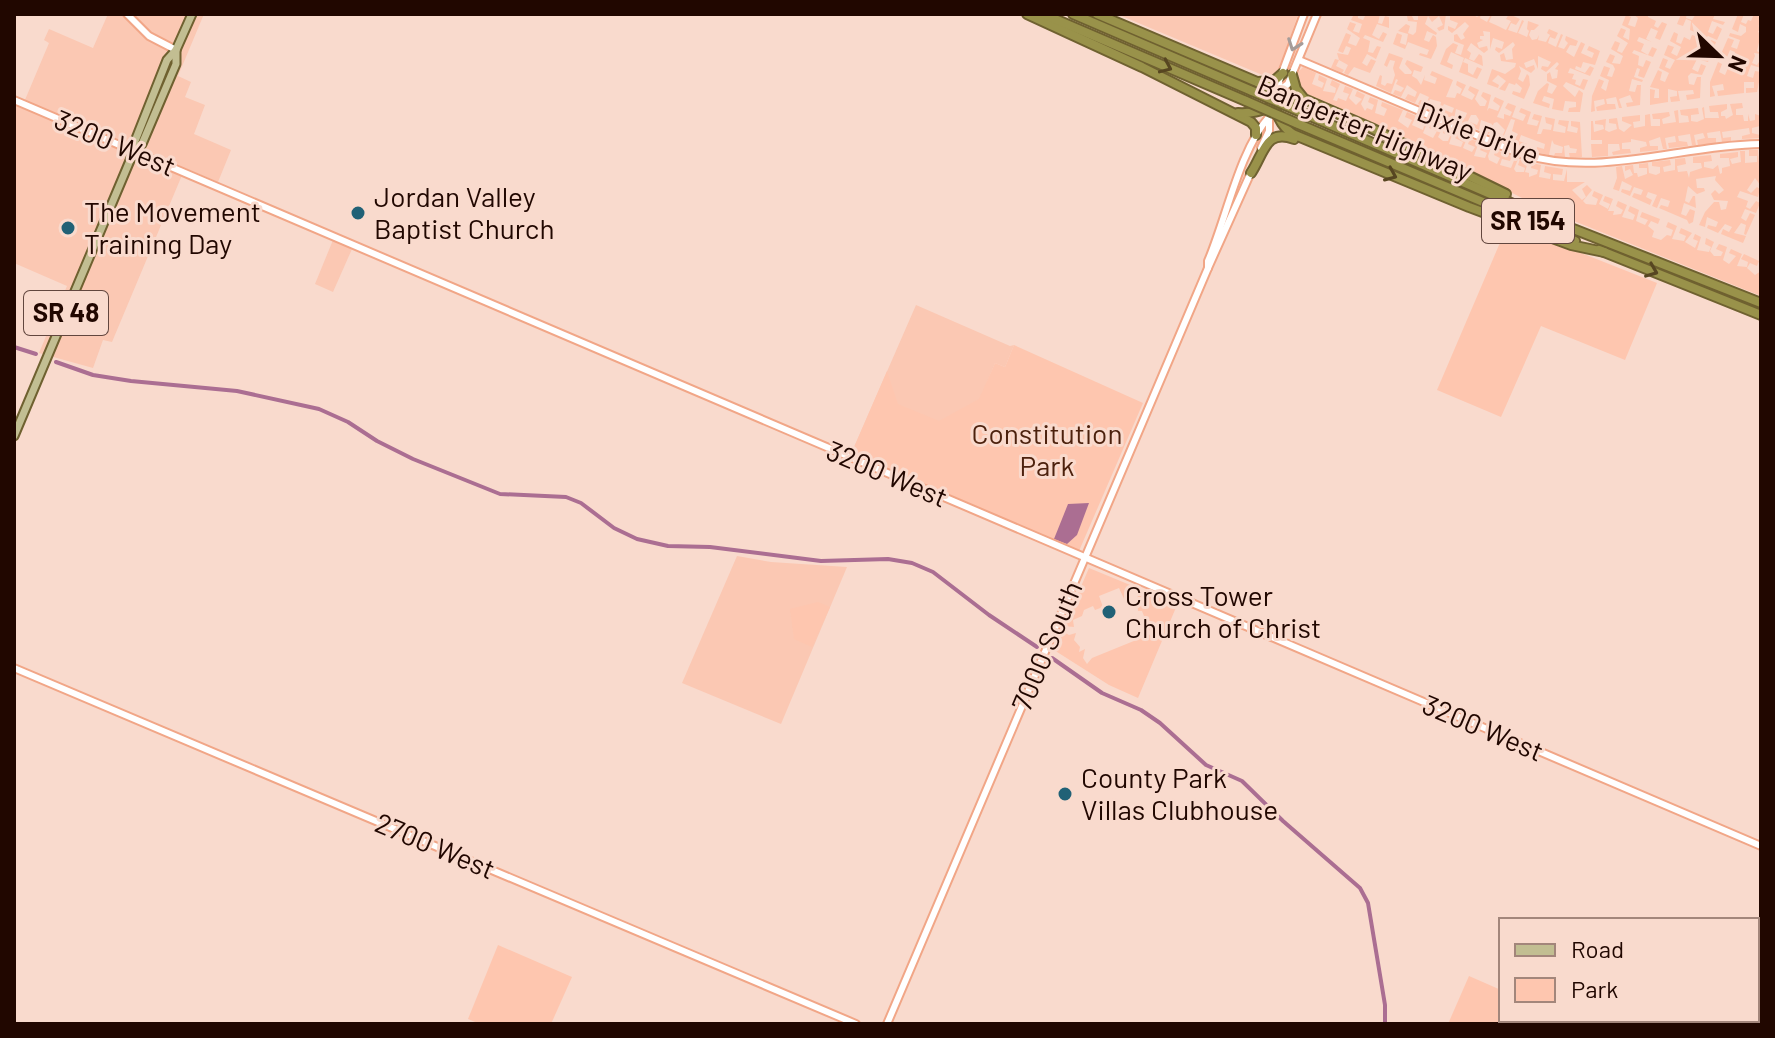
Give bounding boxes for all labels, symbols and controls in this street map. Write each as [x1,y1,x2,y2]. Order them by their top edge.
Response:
north arrow [1679,16,1759,96]
one-way arrow [1287,37,1304,51]
text: N [1724,52,1753,76]
one-way arrow [1158,57,1172,73]
street label: Bangerter Highway [1253,67,1478,188]
street label: Dixie Drive [1413,93,1544,171]
street label: 3200 West [50,101,181,183]
one-way arrow [1383,165,1398,181]
place label: Jordan Valley Baptist Church [374,179,555,245]
place label: The Movement Training Day [84,194,261,260]
road number: SR 154 [1482,199,1574,243]
marker: Jordan Valley Baptist Church [349,204,367,222]
marker: The Movement Training Day [59,219,77,237]
one-way arrow [1644,262,1658,278]
road number: SR 48 [24,291,108,335]
park label: Constitution Park [972,416,1122,482]
street label: 3200 West [822,432,953,514]
street label: 7000 South [1003,575,1089,716]
place label: Cross Tower Church of Christ [1125,578,1321,644]
marker: Cross Tower Church of Christ [1100,603,1118,621]
street label: 3200 West [1418,686,1549,768]
place label: County Park Villas Clubhouse [1081,760,1278,826]
marker: County Park Villas Clubhouse [1056,785,1074,803]
street label: 2700 West [370,805,500,886]
legend [1499,918,1759,1022]
text: Road [1571,934,1624,963]
text: Park [1571,974,1618,1003]

